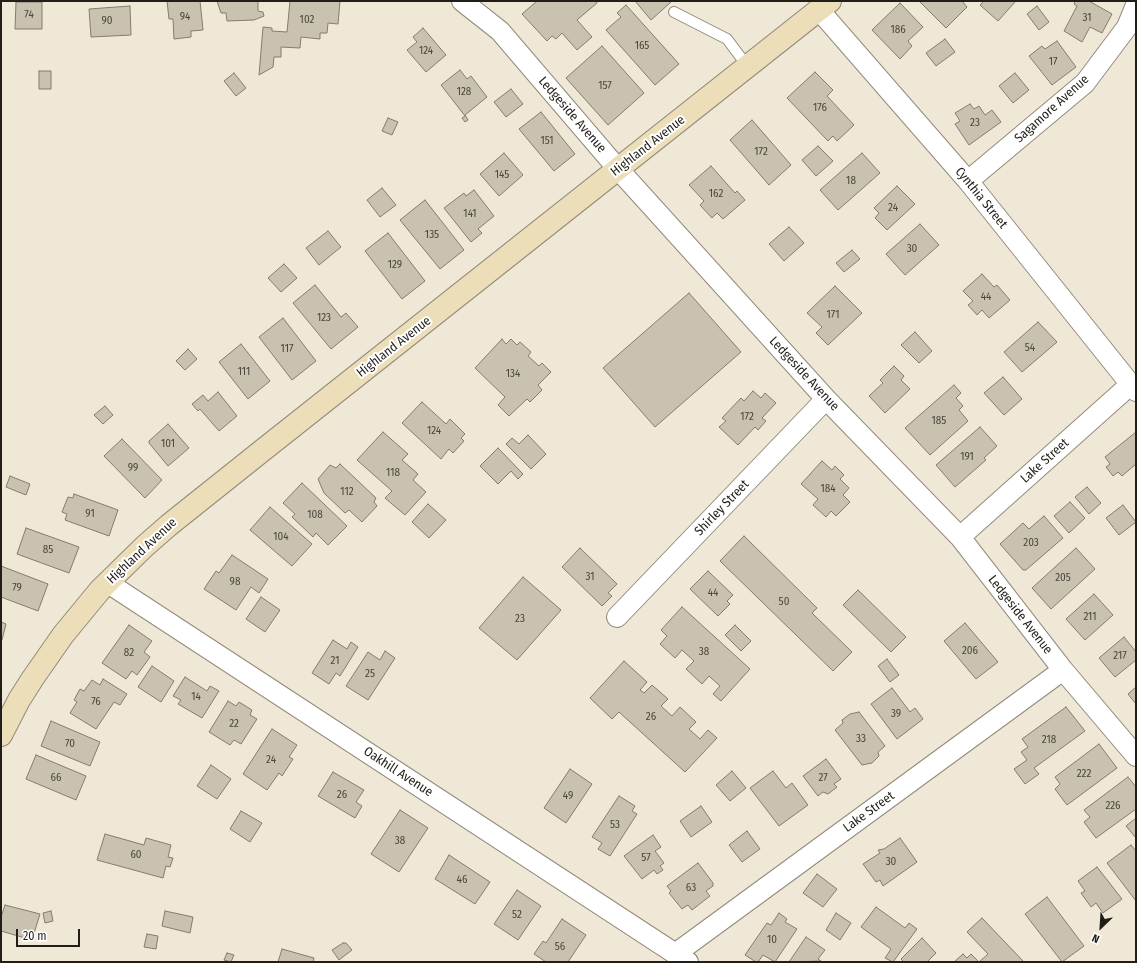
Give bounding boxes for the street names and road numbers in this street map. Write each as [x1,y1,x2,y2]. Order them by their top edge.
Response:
street label: Sagamore Avenue [1012,72,1092,146]
street label: Ledgeside Avenue [535,74,609,156]
street label: Highland Avenue [608,112,688,180]
street label: Cynthia Street [952,164,1010,232]
street label: Highland Avenue [354,313,434,381]
street label: Ledgeside Avenue [766,334,842,414]
street label: Lake Street [1018,435,1072,487]
street label: Shirley Street [691,477,753,539]
street label: Highland Avenue [104,515,180,587]
street label: Ledgeside Avenue [984,573,1056,657]
street label: Oakhill Avenue [360,744,436,800]
street label: Lake Street [840,788,898,836]

